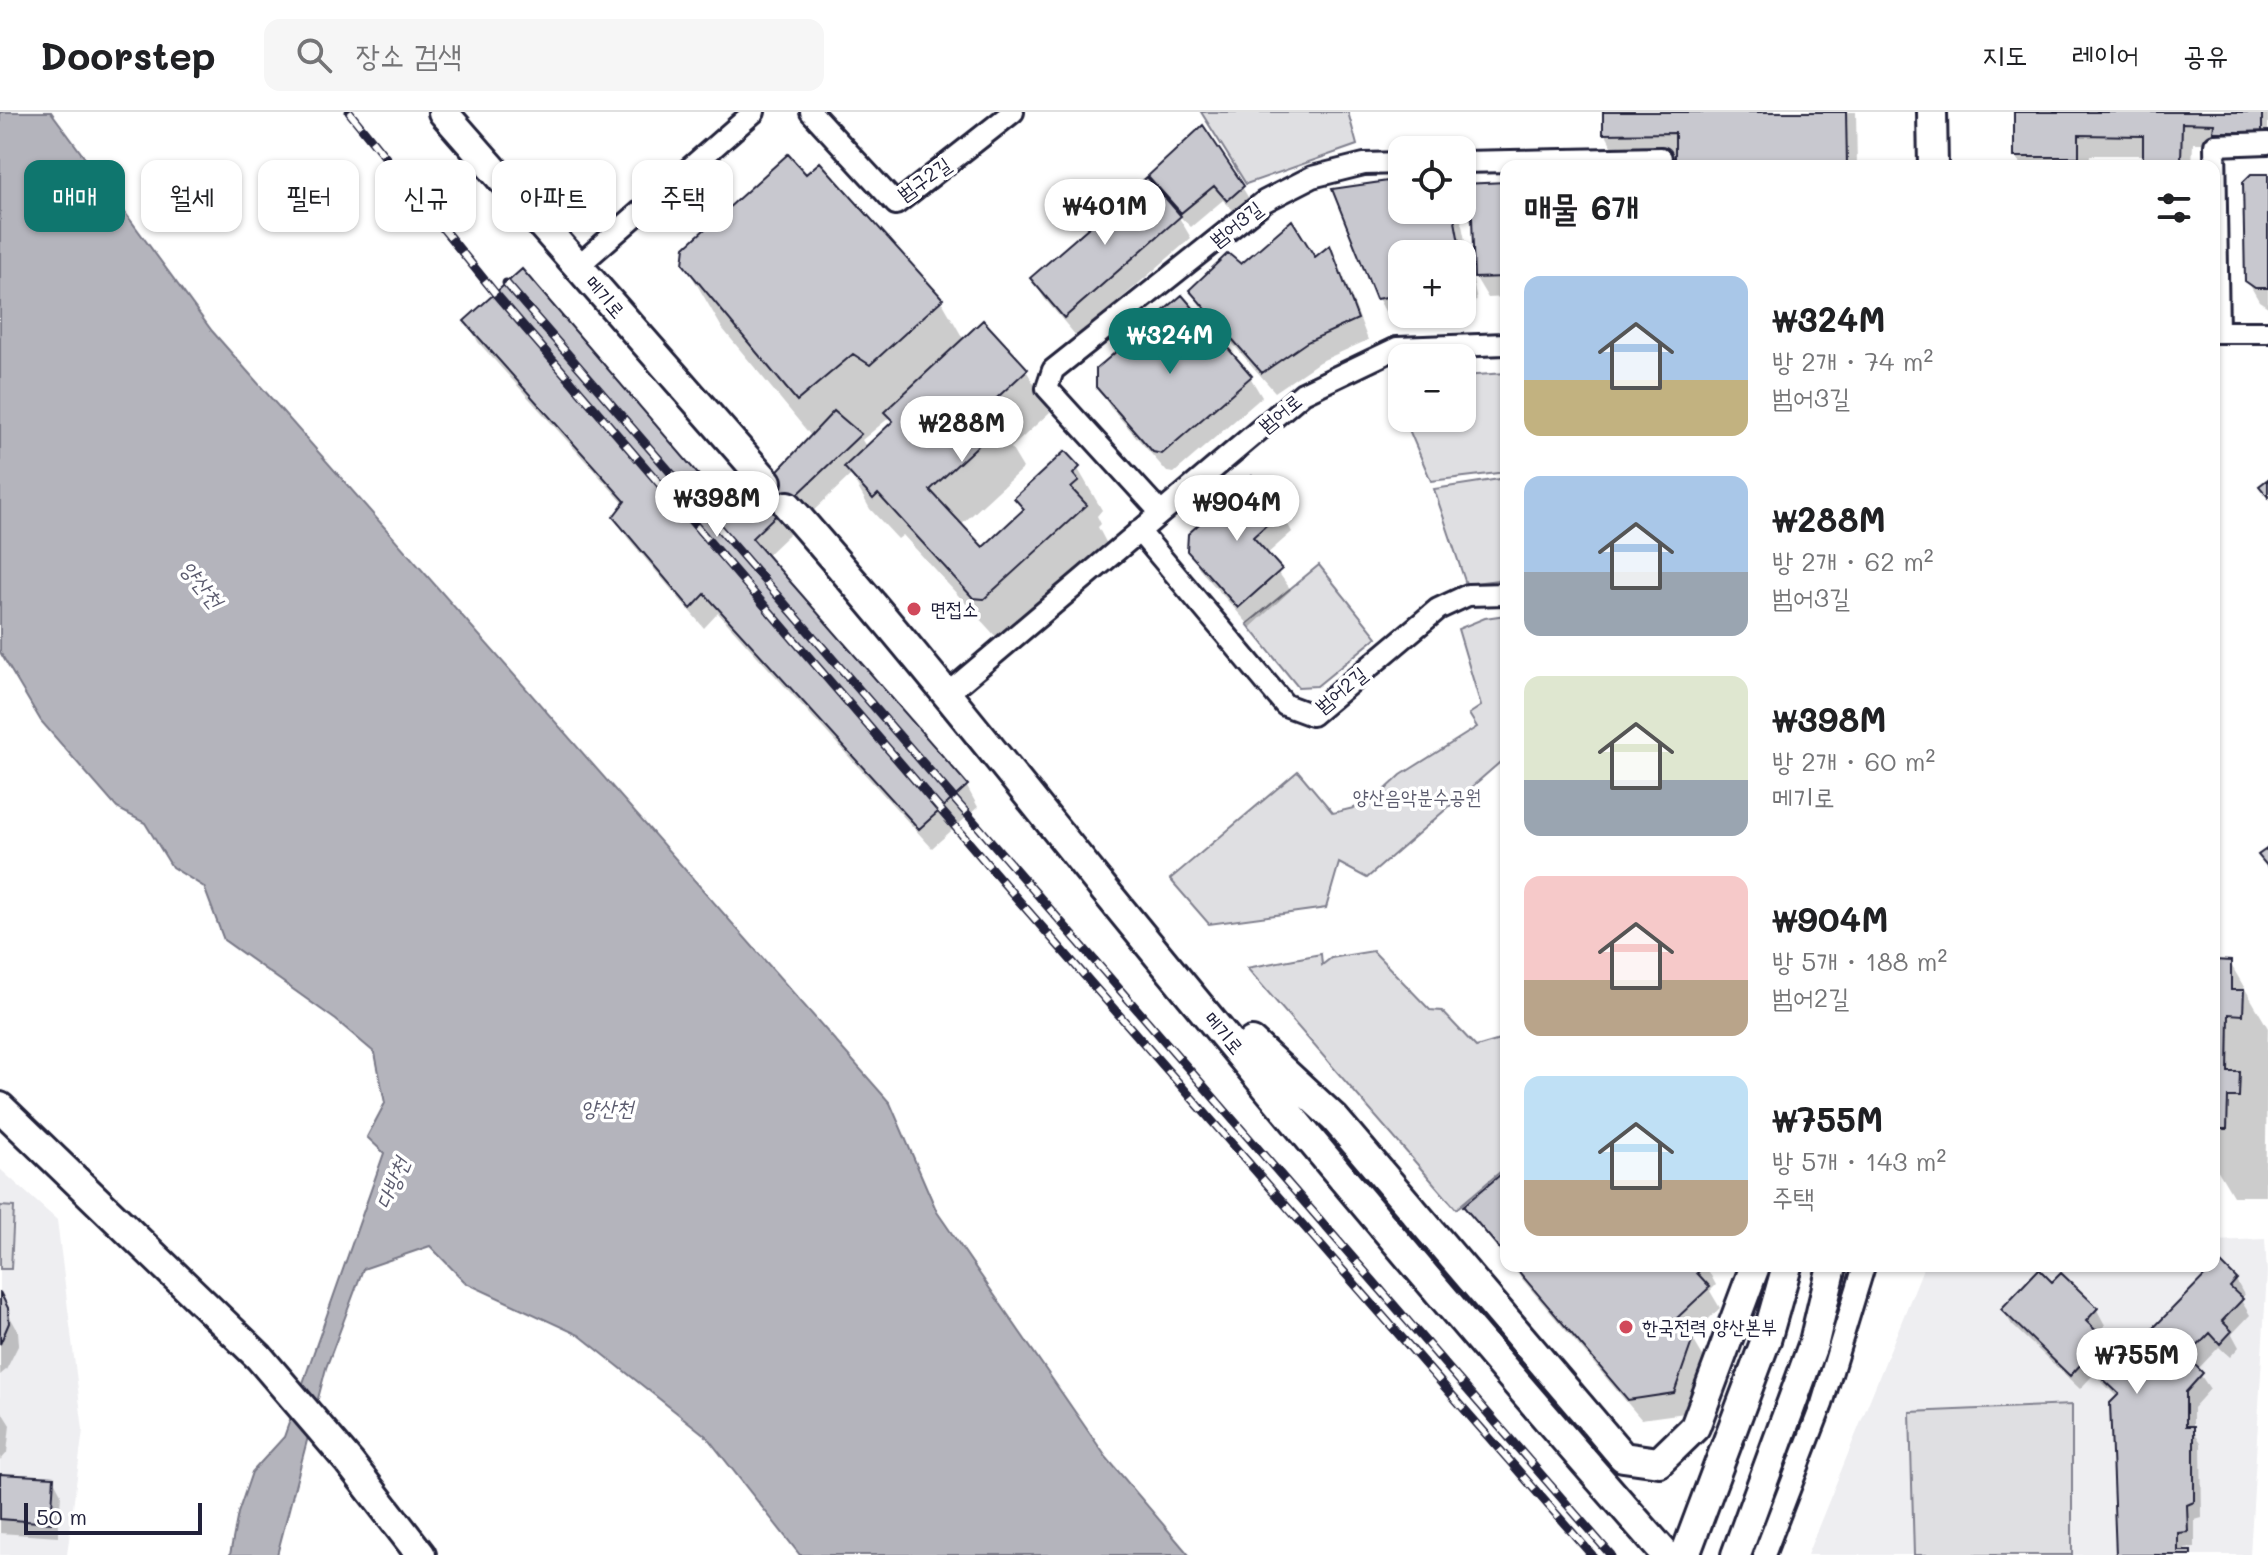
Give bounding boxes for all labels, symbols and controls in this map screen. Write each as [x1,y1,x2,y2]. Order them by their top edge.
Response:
search box [264,19,824,91]
text: Doorstep [40,30,216,80]
icon: search [292,33,336,77]
text: 장소 검색 [356,34,462,74]
text: 지도 [1982,36,2027,72]
text: 레이어 [2071,36,2139,72]
text: 공유 [2183,36,2228,72]
map controls [1388,136,1476,432]
button: locate [1388,136,1476,224]
street label: 범구2길 [892,150,955,206]
chip: 매매 [24,160,125,232]
chip: 월세 [141,160,242,232]
chip: 필터 [258,160,359,232]
chip: 신규 [375,160,476,232]
chip: 아파트 [492,160,616,232]
chip: 주택 [632,160,733,232]
pin: ₩401M [1049,179,1161,247]
text: 매물 6개 [1524,184,1639,229]
icon: filters [2152,186,2196,230]
text: ₩401M [1062,188,1148,222]
street label: 범어3길 [1204,194,1267,252]
button: + [1388,240,1476,328]
street label: 메기로 [580,270,631,323]
text: ₩324M [1772,296,1886,341]
pin: ₩324M [1114,308,1226,376]
icon: home [1588,308,1684,404]
text: ₩324M [1127,317,1214,351]
button: − [1388,344,1476,432]
text: 방 2개 · 74 m² [1772,344,1933,378]
text: 범어3길 [1772,380,1850,414]
street label: 범어로 [1252,387,1306,438]
pin: ₩288M [906,396,1018,464]
text: ₩288M [918,405,1006,439]
pin: ₩398M [661,471,773,539]
pin: ₩904M [1181,475,1293,543]
text: ₩398M [673,480,761,514]
text: ₩904M [1192,484,1282,518]
text: ₩288M [1772,496,1886,541]
icon: home [1588,508,1684,604]
text: 방 2개 · 62 m² [1772,544,1934,578]
water label: 양산천 [174,554,232,615]
text: 범어3길 [1772,580,1850,614]
place label: 면접소 [930,595,978,621]
marker: 면접소 [905,600,923,618]
street label: 범어2길 [1309,660,1372,718]
text: ₩398M [1772,696,1887,741]
icon: home [1588,708,1684,804]
text: 방 2개 · 60 m² [1772,744,1935,778]
text: 메기로 [1772,780,1835,814]
park label: 양산음악분수공원 [1353,783,1481,809]
text: ₩904M [1772,896,1889,941]
icon: home [1588,908,1684,1004]
text: 방 5개 · 188 m² [1772,944,1947,978]
text: 범어2길 [1772,980,1849,1014]
street label: 메기로 [1199,1006,1250,1059]
water label: 양산천 [580,1093,636,1122]
text: ₩755M [1772,1096,1883,1141]
icon: home [1588,1108,1684,1204]
text: 방 5개 · 143 m² [1772,1144,1946,1178]
water label: 다방천 [368,1151,416,1213]
text: 주택 [1772,1180,1814,1214]
place label: 한국전력 양산본부 [1642,1313,1777,1339]
marker: 한국전력 양산본부 [1617,1318,1635,1336]
pin: ₩755M [2081,1328,2193,1396]
text: ₩755M [2094,1337,2180,1371]
scale bar [24,1499,202,1535]
text: 50 m [36,1502,87,1531]

